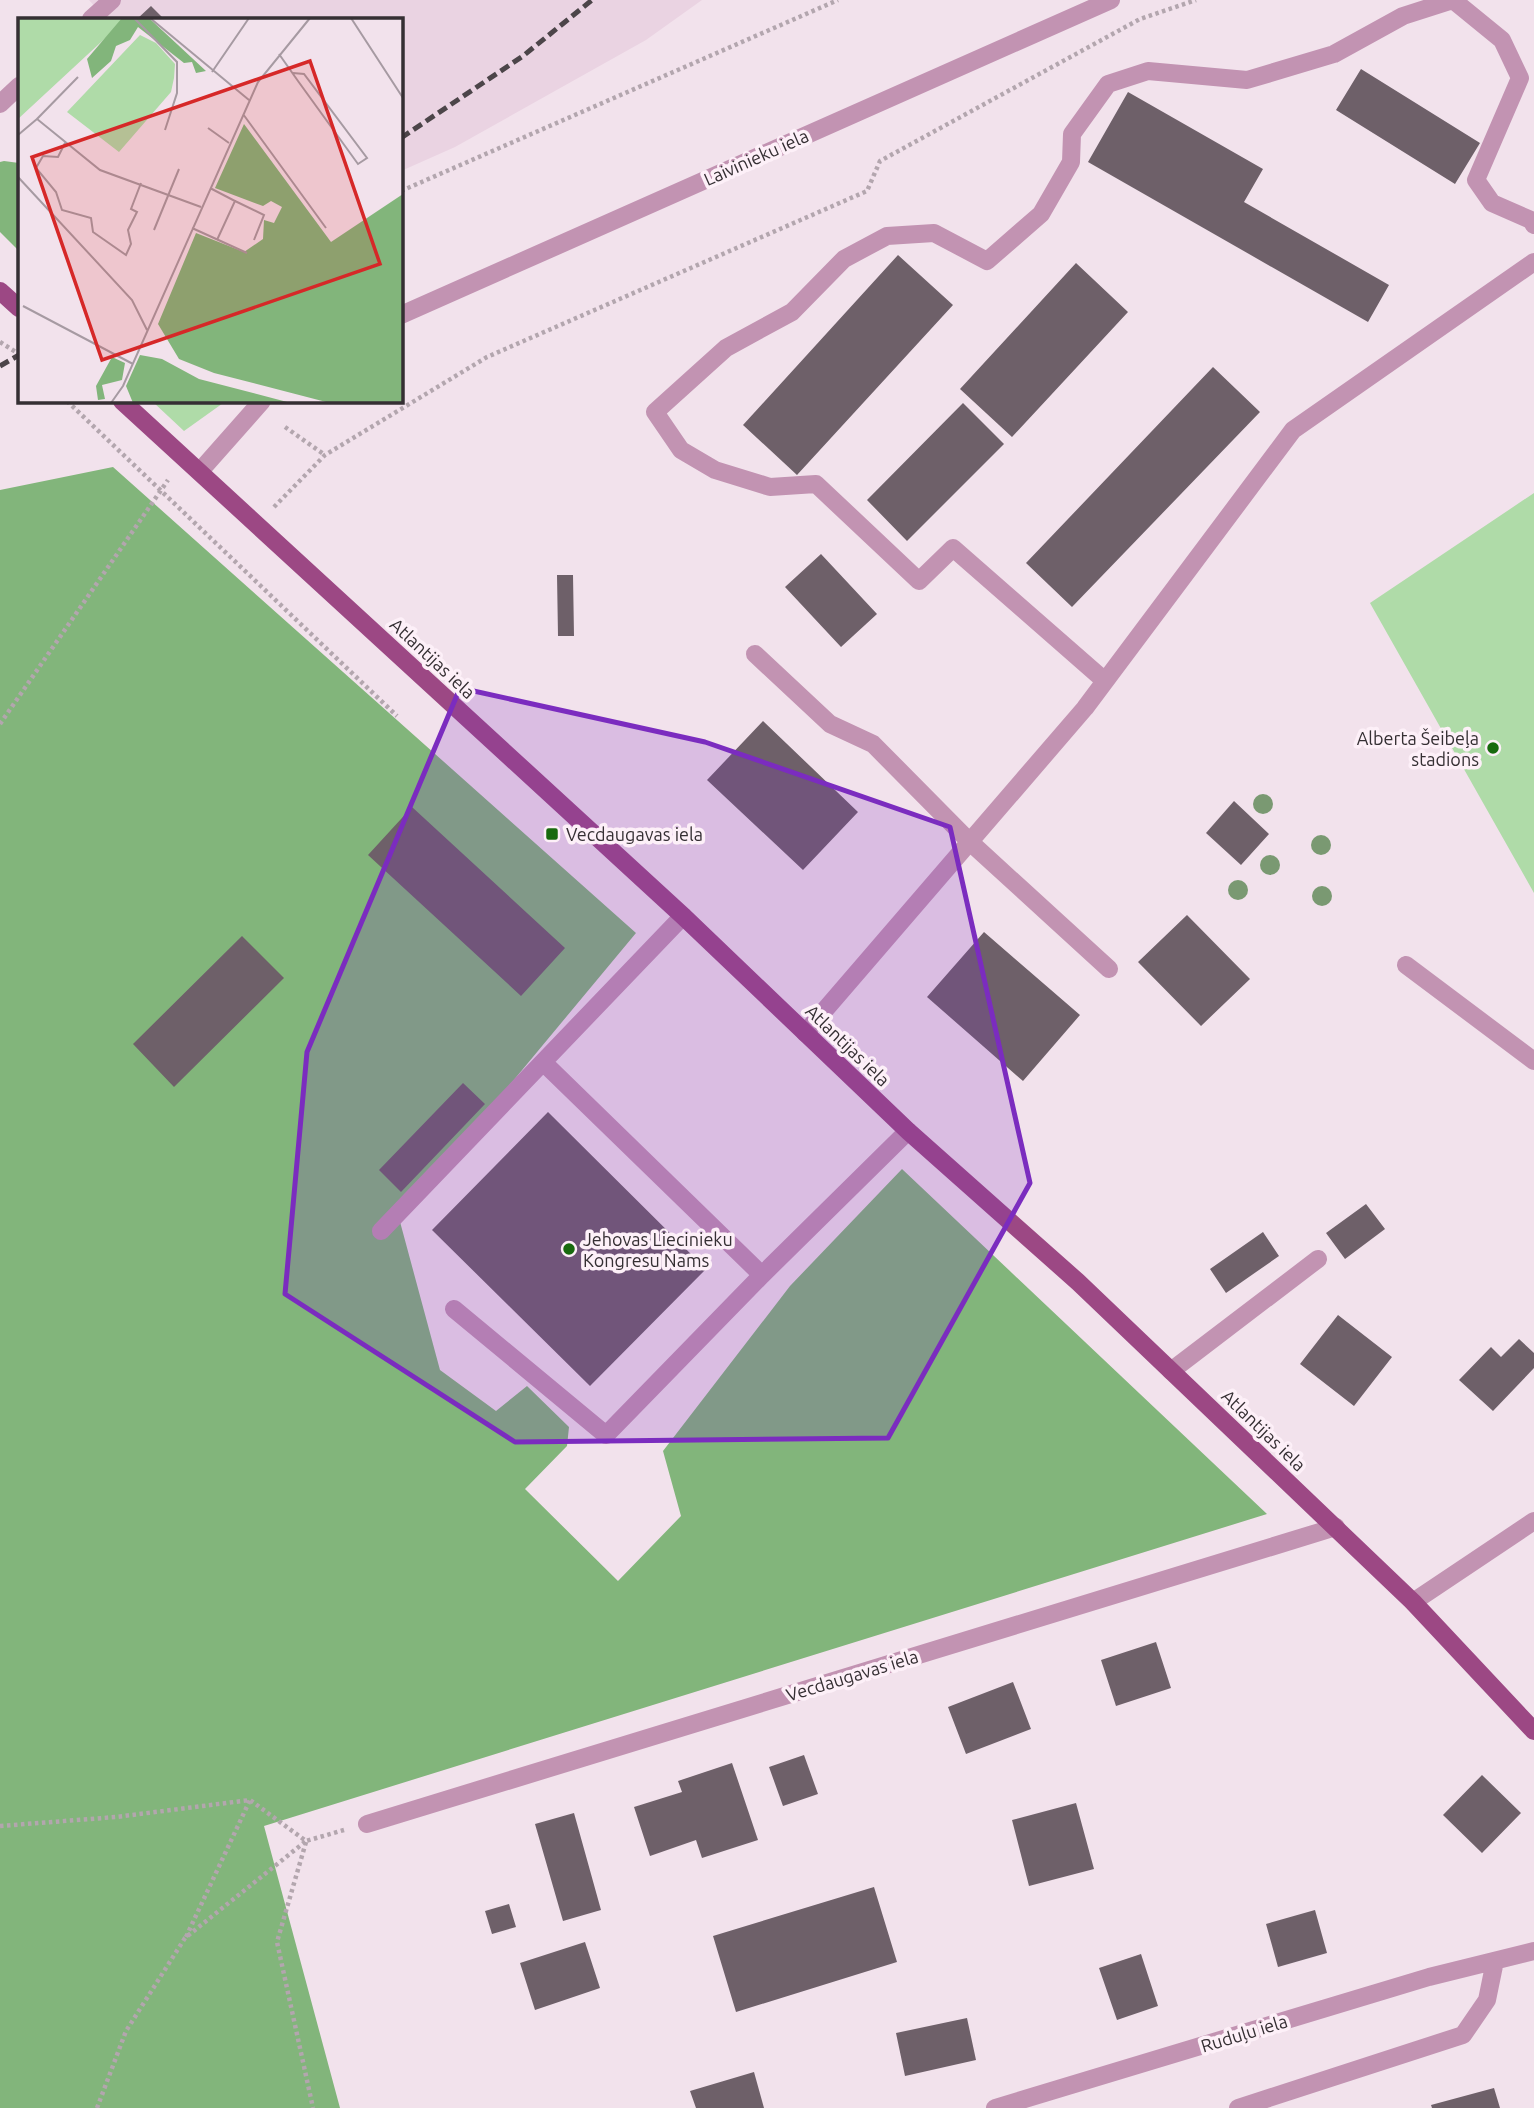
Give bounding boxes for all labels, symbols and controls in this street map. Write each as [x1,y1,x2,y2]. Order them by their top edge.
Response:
inset map [18,18,402,402]
street label: Laivinieku iela [701,125,811,189]
street label: Atlantijas iela [387,614,479,702]
place label: Alberta Šeibeļa stadions [1357,727,1479,769]
marker: Alberta Šeibeļa stadions [1485,740,1501,756]
place label: Vecdaugavas iela [566,824,703,844]
marker: Vecdaugavas iela [544,826,560,842]
street label: Atlantijas iela [802,1000,894,1090]
place label: Jehovas Liecinieku Kongresu Nams [583,1229,733,1270]
marker: Jehovas Liecinieku Kongresu Nams [561,1241,577,1257]
street label: Atlantijas iela [1218,1385,1310,1475]
street label: Vecdaugavas iela [784,1645,920,1705]
street label: Ruduļu iela [1198,2010,1290,2056]

